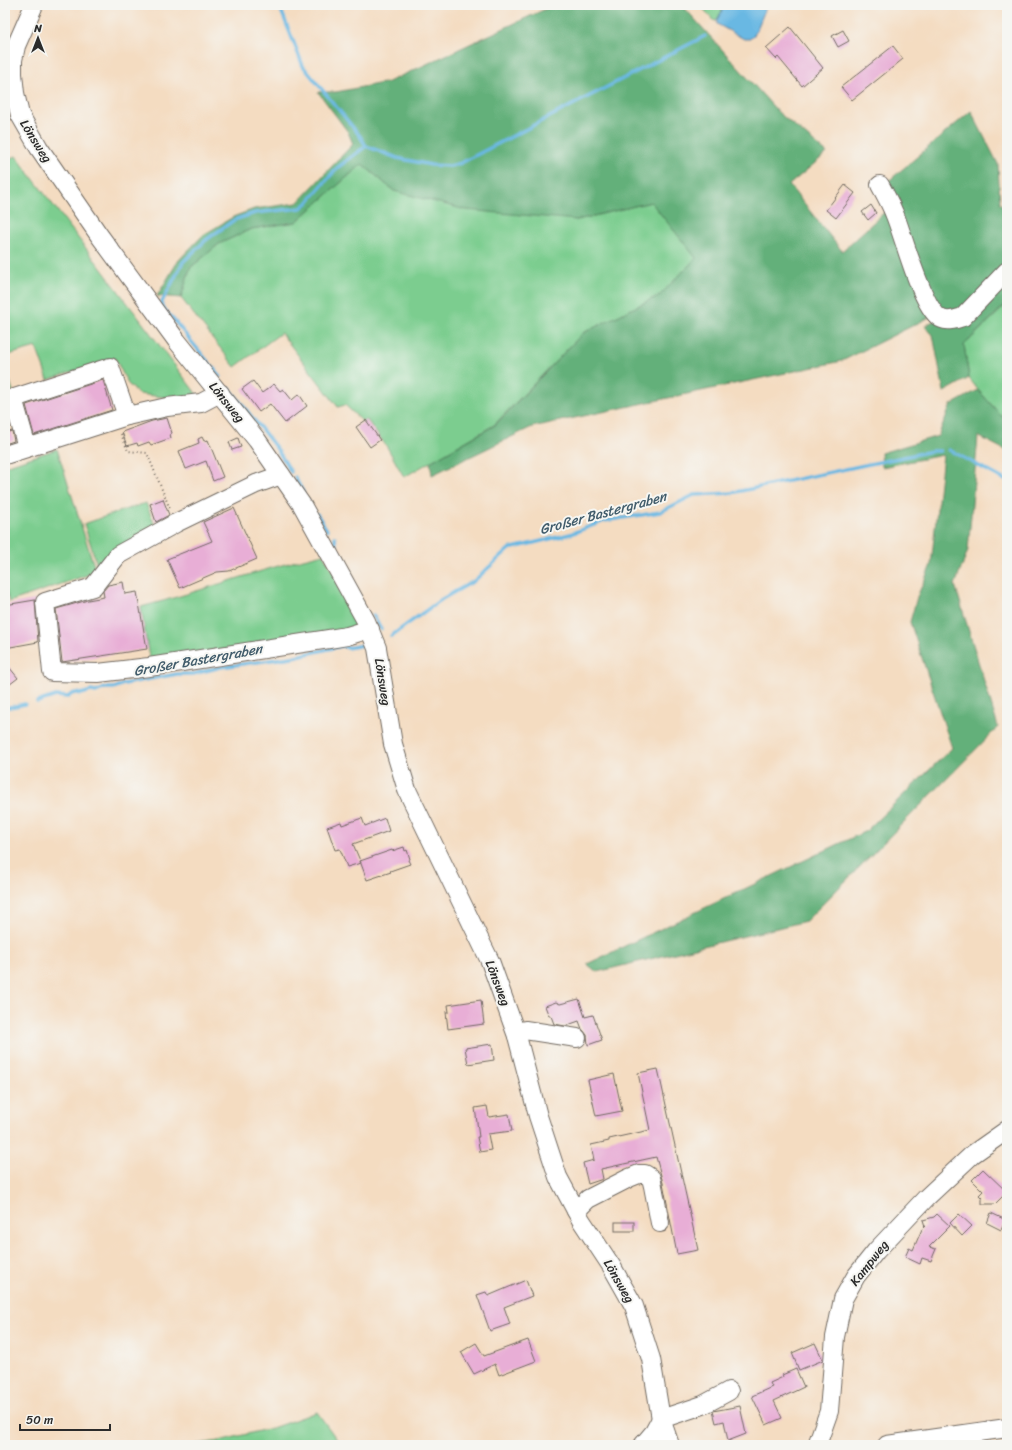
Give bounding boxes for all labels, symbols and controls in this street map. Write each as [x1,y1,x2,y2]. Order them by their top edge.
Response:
north arrow [18,18,58,58]
text: N [33,19,42,38]
street label: Lönsweg [14,115,59,168]
street label: Lönsweg [203,376,251,428]
water label: Großer Bastergraben [537,484,670,542]
water label: Großer Bastergraben [132,636,266,684]
street label: Lönsweg [368,657,398,708]
street label: Lönsweg [479,957,517,1010]
street label: Kampweg [843,1234,895,1291]
street label: Lönsweg [597,1255,641,1308]
scale bar [20,1406,110,1432]
text: 50 m [26,1409,53,1431]

